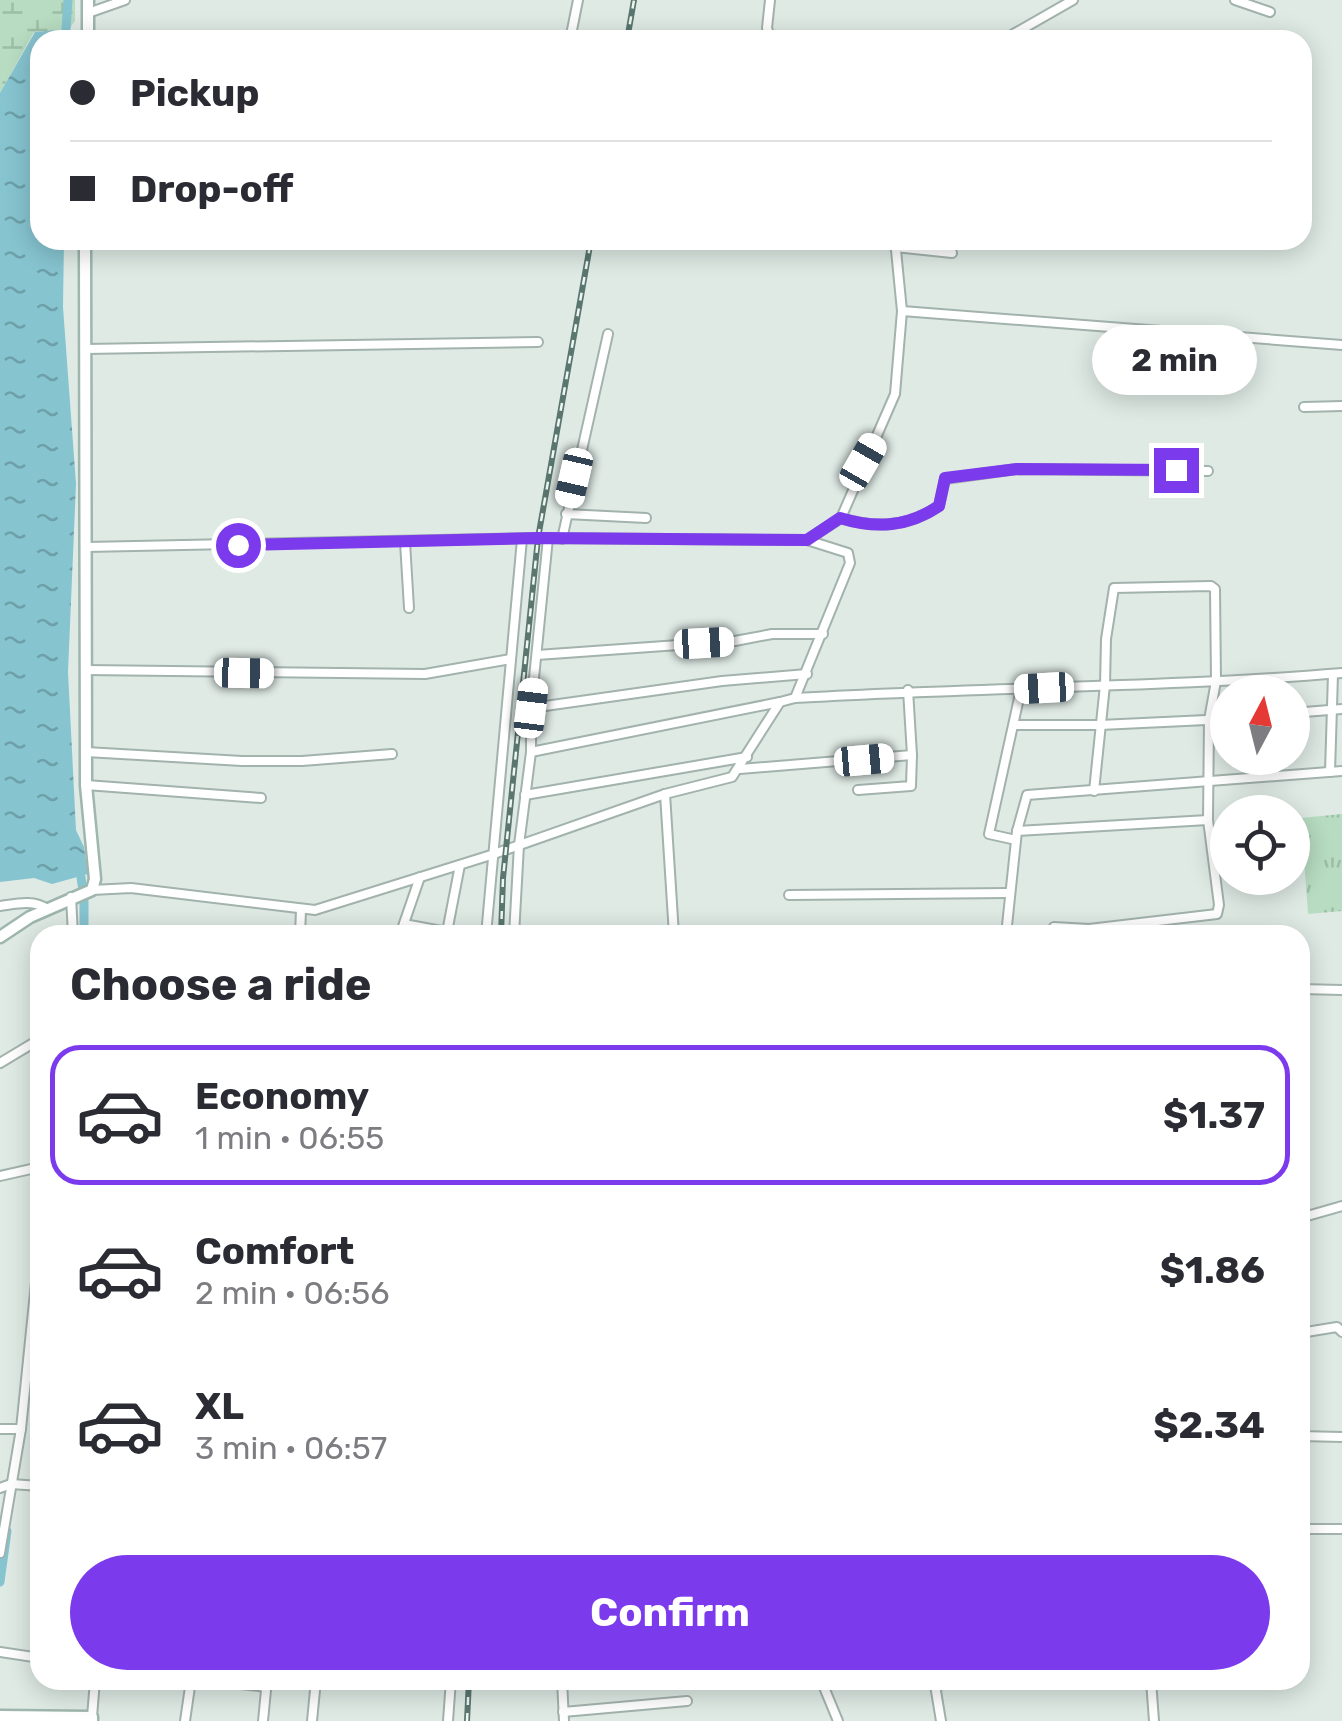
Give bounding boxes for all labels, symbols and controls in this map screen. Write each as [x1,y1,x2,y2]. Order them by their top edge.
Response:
text: Pickup [130,70,259,116]
text: Drop-off [130,166,293,212]
callout: 2 min [1094,325,1258,395]
text: 2 min [1131,341,1218,379]
car [835,429,891,495]
car [553,445,595,511]
route end [1154,448,1199,493]
route start [216,523,261,568]
car [673,626,735,660]
car [214,657,274,689]
car [1013,671,1075,705]
north arrow [1210,675,1310,775]
map controls [1210,675,1310,895]
car [512,676,550,740]
car [833,742,895,778]
button: locate [1210,795,1310,895]
text: Choose a ride [70,958,372,1011]
icon: car [75,1070,165,1160]
text: Economy [195,1073,369,1119]
text: $1.37 [1163,1092,1265,1138]
text: 1 min · 06:55 [195,1119,384,1157]
icon: car [75,1225,165,1315]
text: Comfort [195,1228,354,1274]
text: $1.86 [1160,1247,1265,1293]
text: 2 min · 06:56 [195,1274,390,1312]
icon: car [75,1380,165,1470]
text: XL [195,1383,244,1429]
text: $2.34 [1153,1402,1265,1448]
text: 3 min · 06:57 [195,1429,387,1467]
button: Confirm [70,1555,1270,1670]

